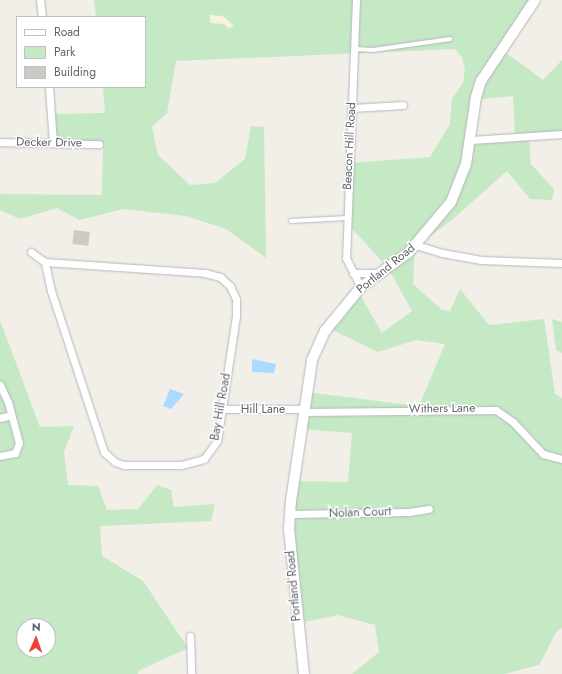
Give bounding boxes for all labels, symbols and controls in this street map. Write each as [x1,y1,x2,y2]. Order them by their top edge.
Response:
legend [16,16,146,88]
text: Road [54,23,80,41]
text: Park [54,43,75,61]
text: Building [54,63,96,81]
street label: Beacon Hill Road [341,102,359,190]
street label: Decker Drive [16,135,82,151]
street label: Portland Road [354,241,418,297]
street label: Bay Hill Road [208,372,234,442]
street label: Withers Lane [409,401,475,417]
street label: Hill Lane [241,403,285,417]
street label: Nolan Court [329,505,391,521]
street label: Portland Road [284,550,304,622]
north arrow [16,618,56,658]
text: N [32,619,41,635]

